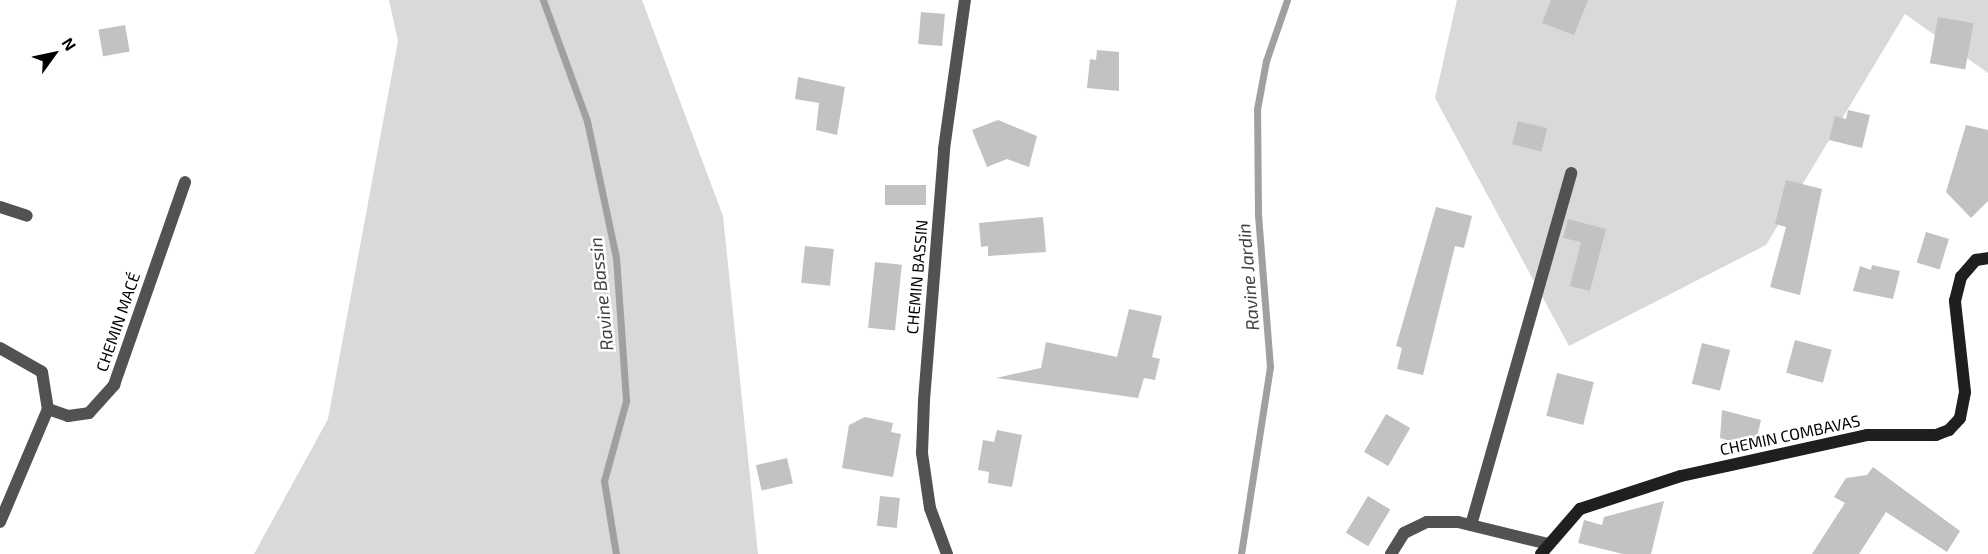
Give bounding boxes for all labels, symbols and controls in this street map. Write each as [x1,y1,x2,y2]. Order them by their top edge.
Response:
north arrow [24,24,84,84]
text: N [58,34,81,54]
street label: CHEMIN BASSIN [902,219,932,335]
water label: Ravine Jardin [1233,222,1263,332]
water label: Ravine Bassin [584,236,618,352]
street label: CHEMIN MACÉ [92,270,144,374]
street label: CHEMIN COMBAVAS [1718,411,1862,459]

